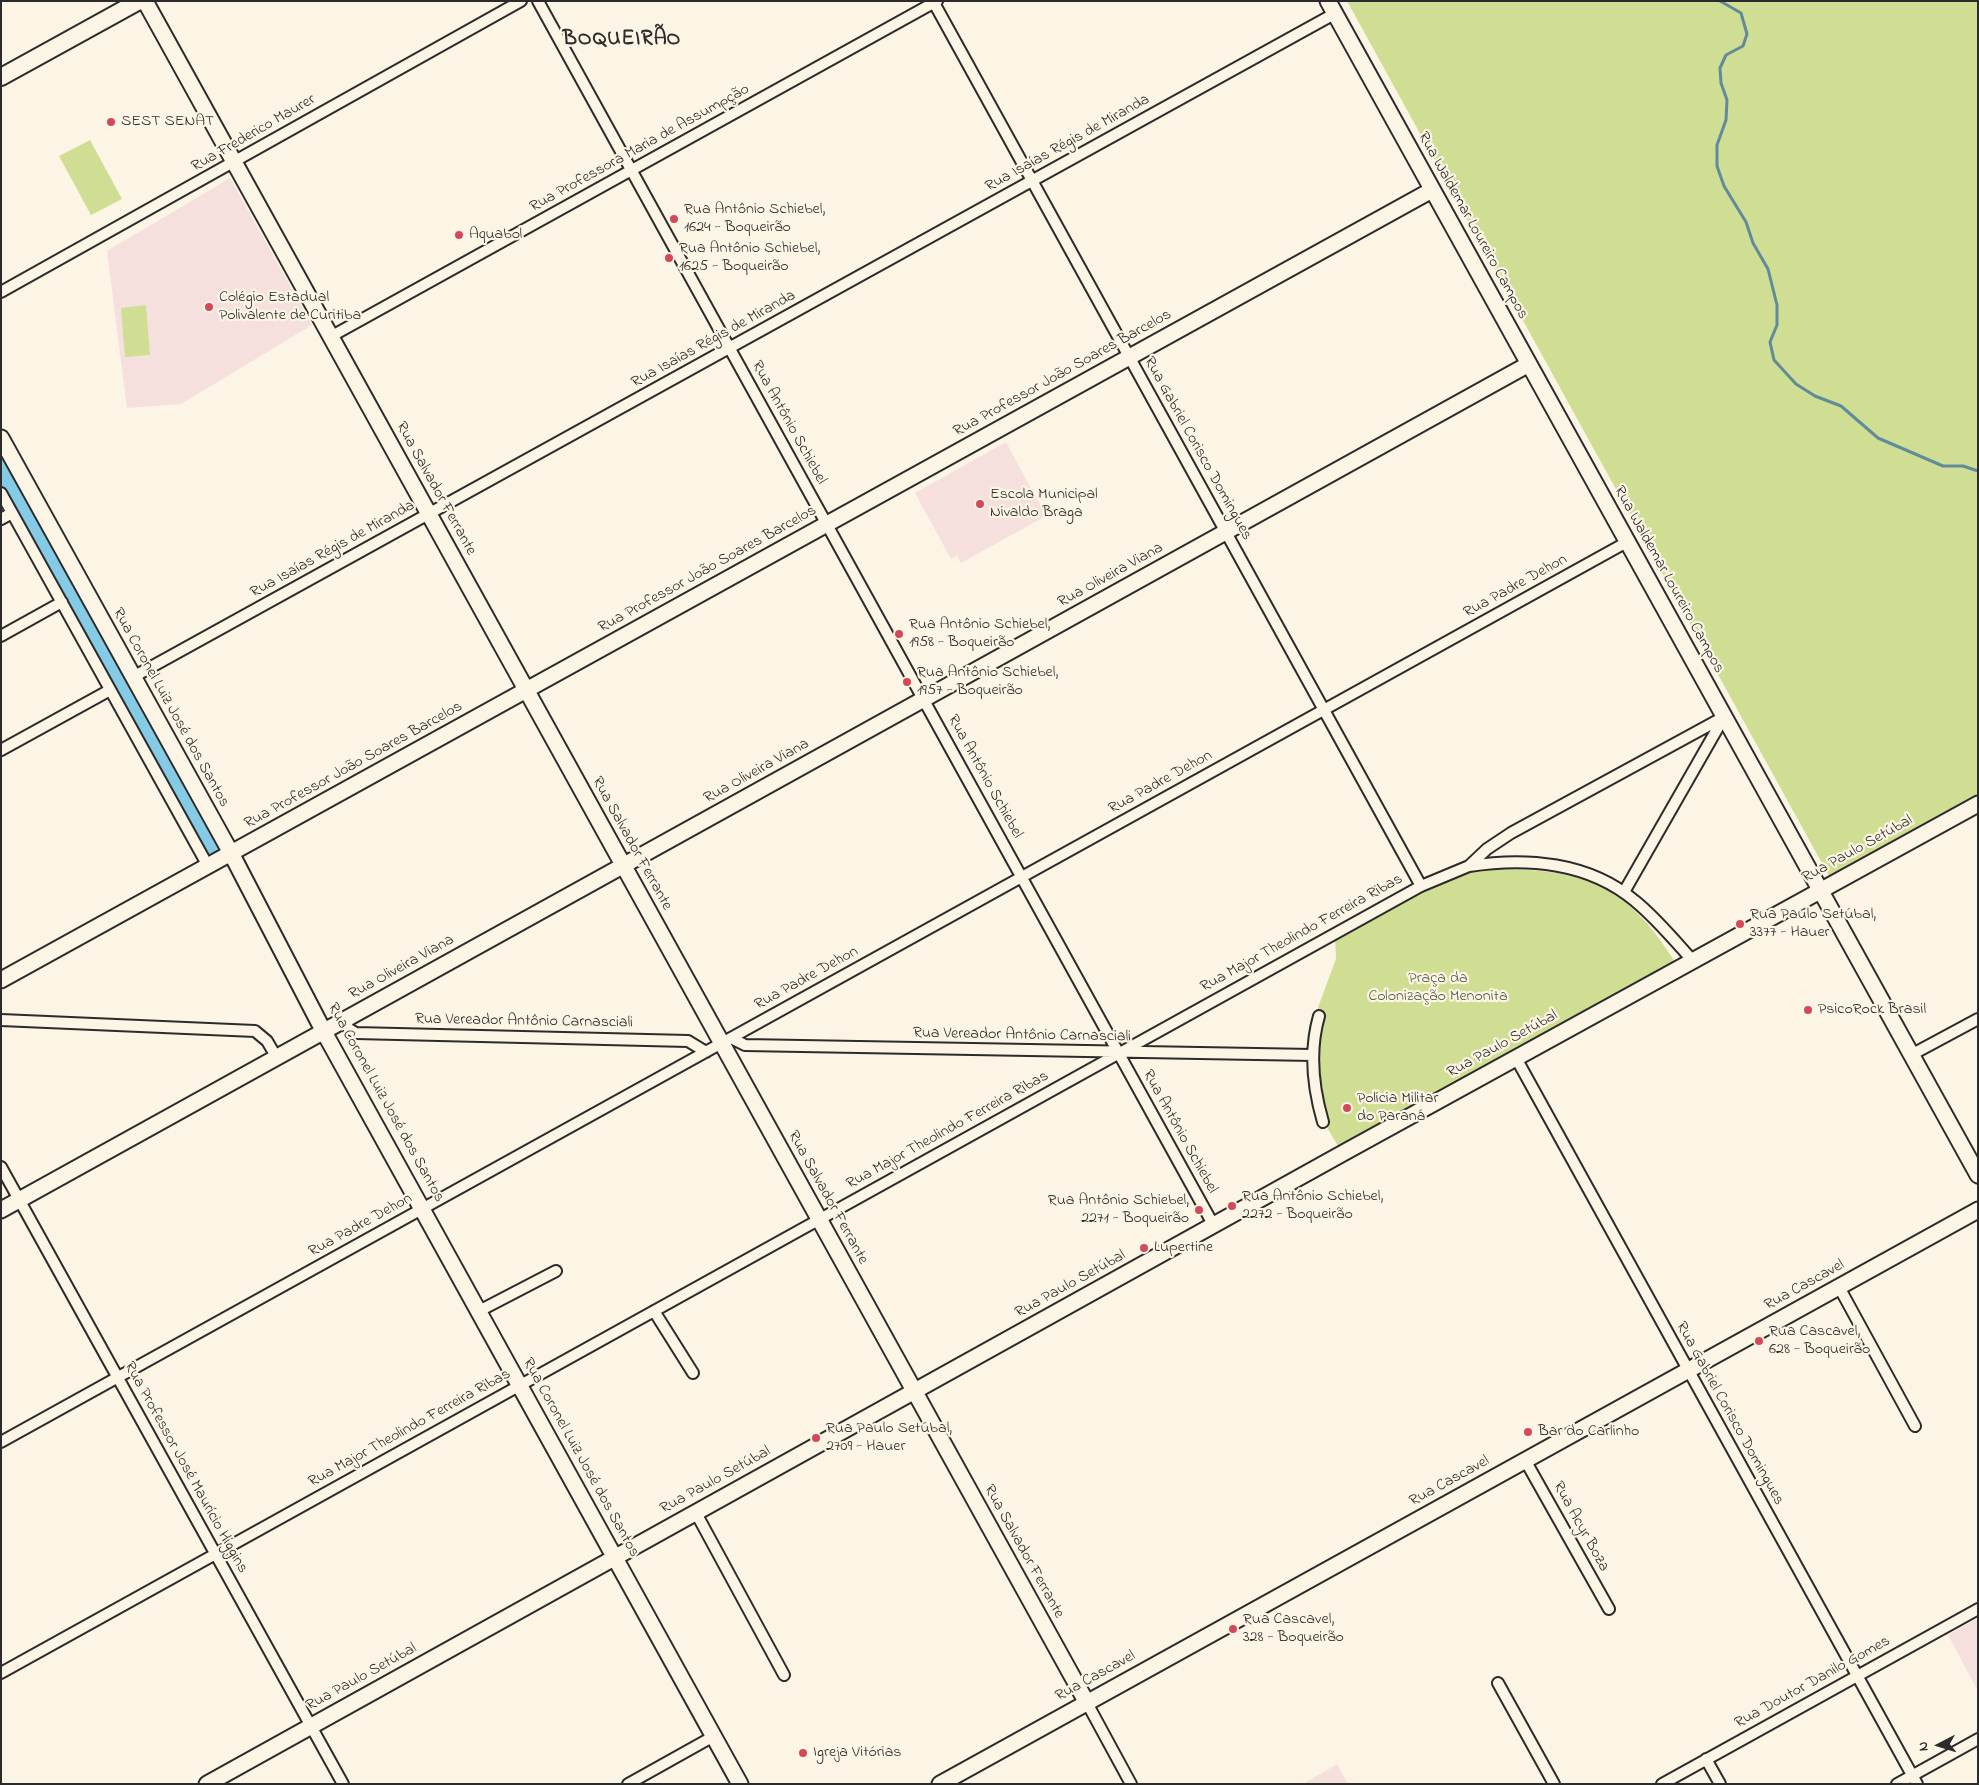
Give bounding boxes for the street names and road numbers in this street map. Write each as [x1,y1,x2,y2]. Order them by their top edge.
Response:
street label: Rua Professora Maria de Assumpção [527,81,753,217]
street label: Rua Frederico Maurer [189,91,319,177]
street label: Rua Isaías Régis de Miranda [982,91,1154,197]
street label: Rua Waldemar Loureiro Campos [1412,129,1532,323]
street label: Rua Isaías Régis de Miranda [628,287,800,393]
street label: Rua Professor João Soares Barcelos [951,306,1175,442]
street label: Rua Gabriel Corisco Domingues [1138,354,1256,544]
street label: Rua Antônio Schiebel [746,358,830,488]
street label: Rua Salvador Ferrante [390,419,480,559]
street label: Rua Waldemar Loureiro Campos [1608,483,1728,677]
street label: Rua Isaías Régis de Miranda [247,497,419,603]
street label: Rua Professor João Soares Barcelos [596,502,820,638]
street label: Rua Oliveira Viana [1055,539,1167,613]
street label: Rua Padre Dehon [1461,551,1571,623]
street label: Rua Coronel Luiz José dos Santos [107,605,233,811]
street label: Rua Professor João Soares Barcelos [242,698,466,834]
street label: Rua Antônio Schiebel [942,712,1026,842]
street label: Rua Oliveira Viana [701,735,813,809]
street label: Rua Padre Dehon [1106,747,1216,819]
street label: Rua Salvador Ferrante [586,774,676,914]
street label: Rua Paulo Setúbal [1799,812,1917,888]
street label: Rua Major Theolindo Ferreira Ribas [1198,870,1406,998]
street label: Rua Oliveira Viana [346,931,458,1005]
street label: Rua Padre Dehon [752,943,862,1015]
street label: Rua Coronel Luiz José dos Santos [322,1000,448,1206]
street label: Rua Paulo Setúbal [1444,1007,1562,1083]
street label: Rua Vereador Antônio Carnasciali [415,1010,633,1034]
street label: Rua Vereador Antônio Carnasciali [913,1024,1131,1048]
street label: Rua Major Theolindo Ferreira Ribas [844,1067,1052,1195]
street label: Rua Antônio Schiebel [1137,1067,1221,1197]
street label: Rua Salvador Ferrante [782,1128,872,1268]
street label: Rua Padre Dehon [306,1190,416,1262]
street label: Rua Paulo Setúbal [1012,1247,1130,1323]
street label: Rua Cascavel [1762,1256,1848,1316]
street label: Rua Gabriel Corisco Domingues [1670,1319,1788,1509]
street label: Rua Coronel Luiz José dos Santos [517,1355,643,1561]
street label: Rua Professor José Maurício Higgins [119,1359,251,1577]
street label: Rua Major Theolindo Ferreira Ribas [306,1365,514,1493]
street label: Rua Paulo Setúbal [657,1443,775,1519]
street label: Rua Cascavel [1407,1452,1493,1512]
street label: Rua Acyr Boza [1547,1479,1613,1575]
street label: Rua Salvador Ferrante [978,1482,1068,1622]
street label: Rua Doutor Danilo Gomes [1732,1632,1894,1734]
street label: Rua Paulo Setúbal [303,1640,421,1716]
street label: Rua Cascavel [1053,1647,1139,1707]

